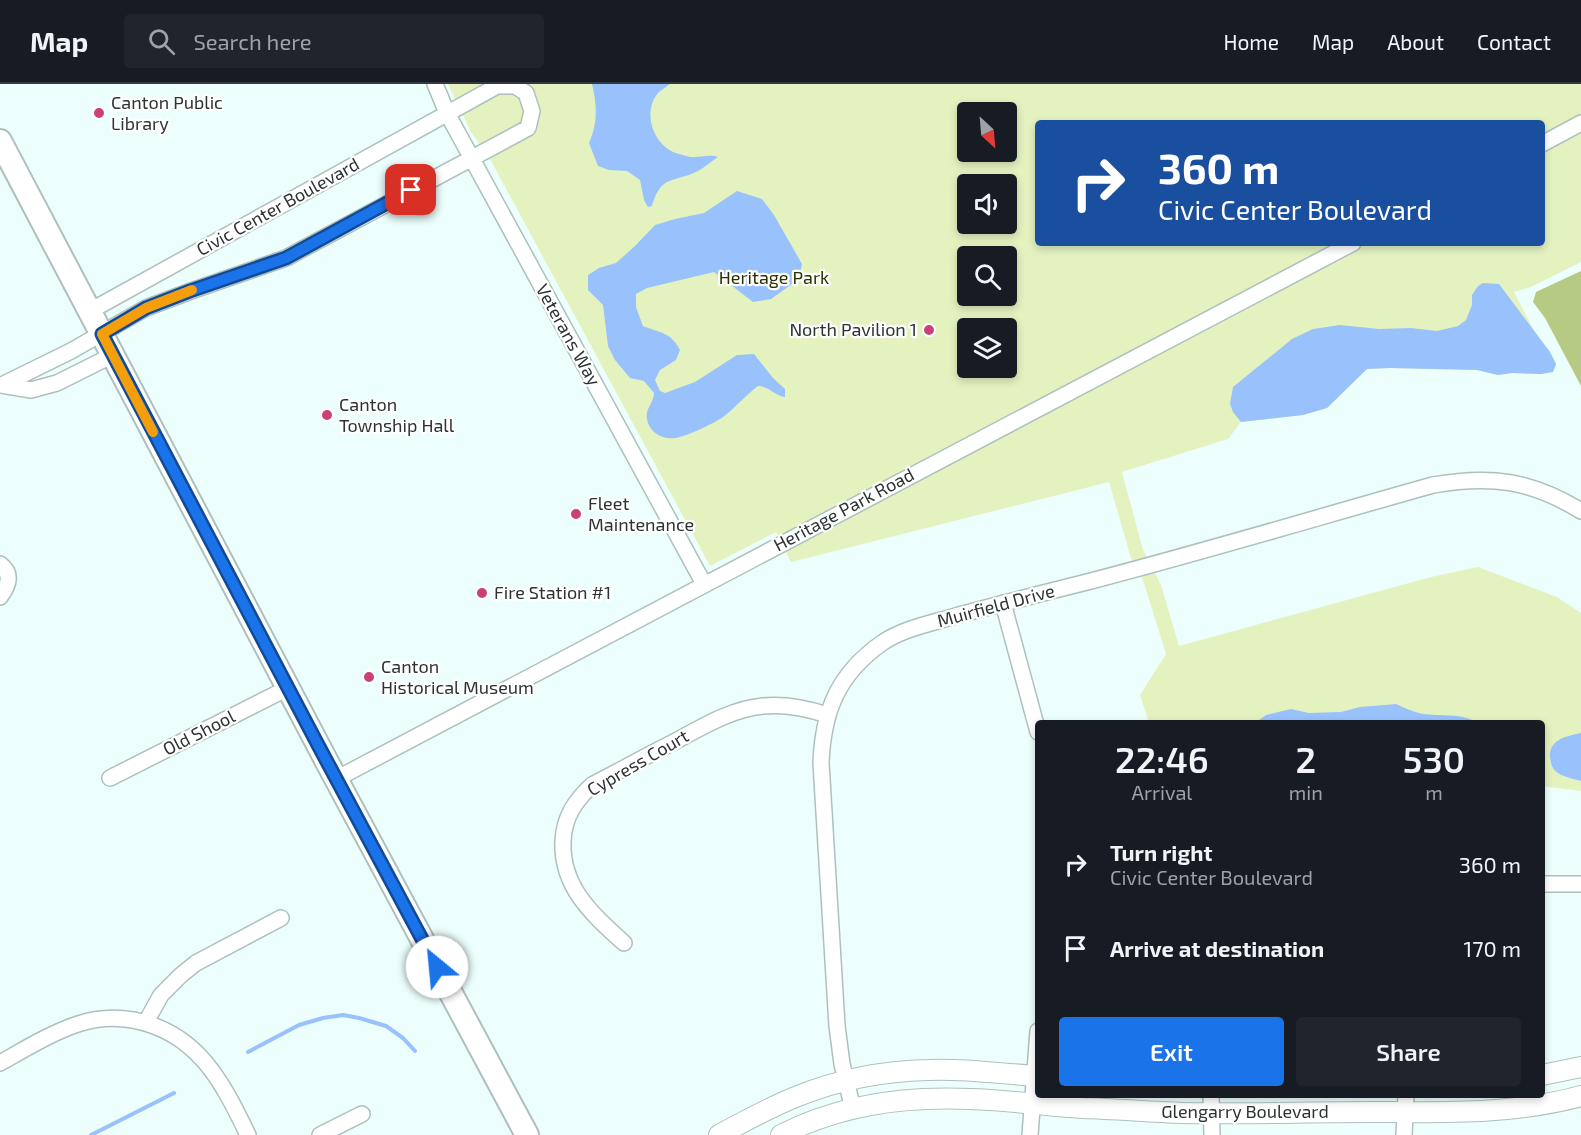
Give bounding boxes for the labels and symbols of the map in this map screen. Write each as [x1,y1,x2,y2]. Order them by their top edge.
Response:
place label: Canton Public Library [111,91,223,134]
north arrow [957,102,1017,162]
marker: Canton Public Library [92,106,106,120]
street label: Civic Center Boulevard [192,152,363,260]
pin [385,164,436,215]
park label: Heritage Park [719,266,829,288]
street label: Veterans Way [532,280,606,390]
place label: North Pavilion 1 [789,318,917,340]
marker: North Pavilion 1 [922,323,936,337]
place label: Canton Township Hall [339,393,455,436]
marker: Canton Township Hall [320,408,334,422]
street label: Heritage Park Road [770,463,918,555]
place label: Fleet Maintenance [588,492,694,535]
marker: Fleet Maintenance [569,507,583,521]
street label: Muirfield Drive [935,579,1057,631]
place label: Fire Station #1 [494,581,611,603]
marker: Fire Station #1 [475,586,489,600]
place label: Canton Historical Museum [381,655,534,698]
marker: Canton Historical Museum [362,670,376,684]
street label: Old Shool [159,704,239,760]
street label: Cypress Court [583,724,692,800]
position arrow [405,935,469,999]
street label: Glengarry Boulevard [1161,1100,1329,1122]

